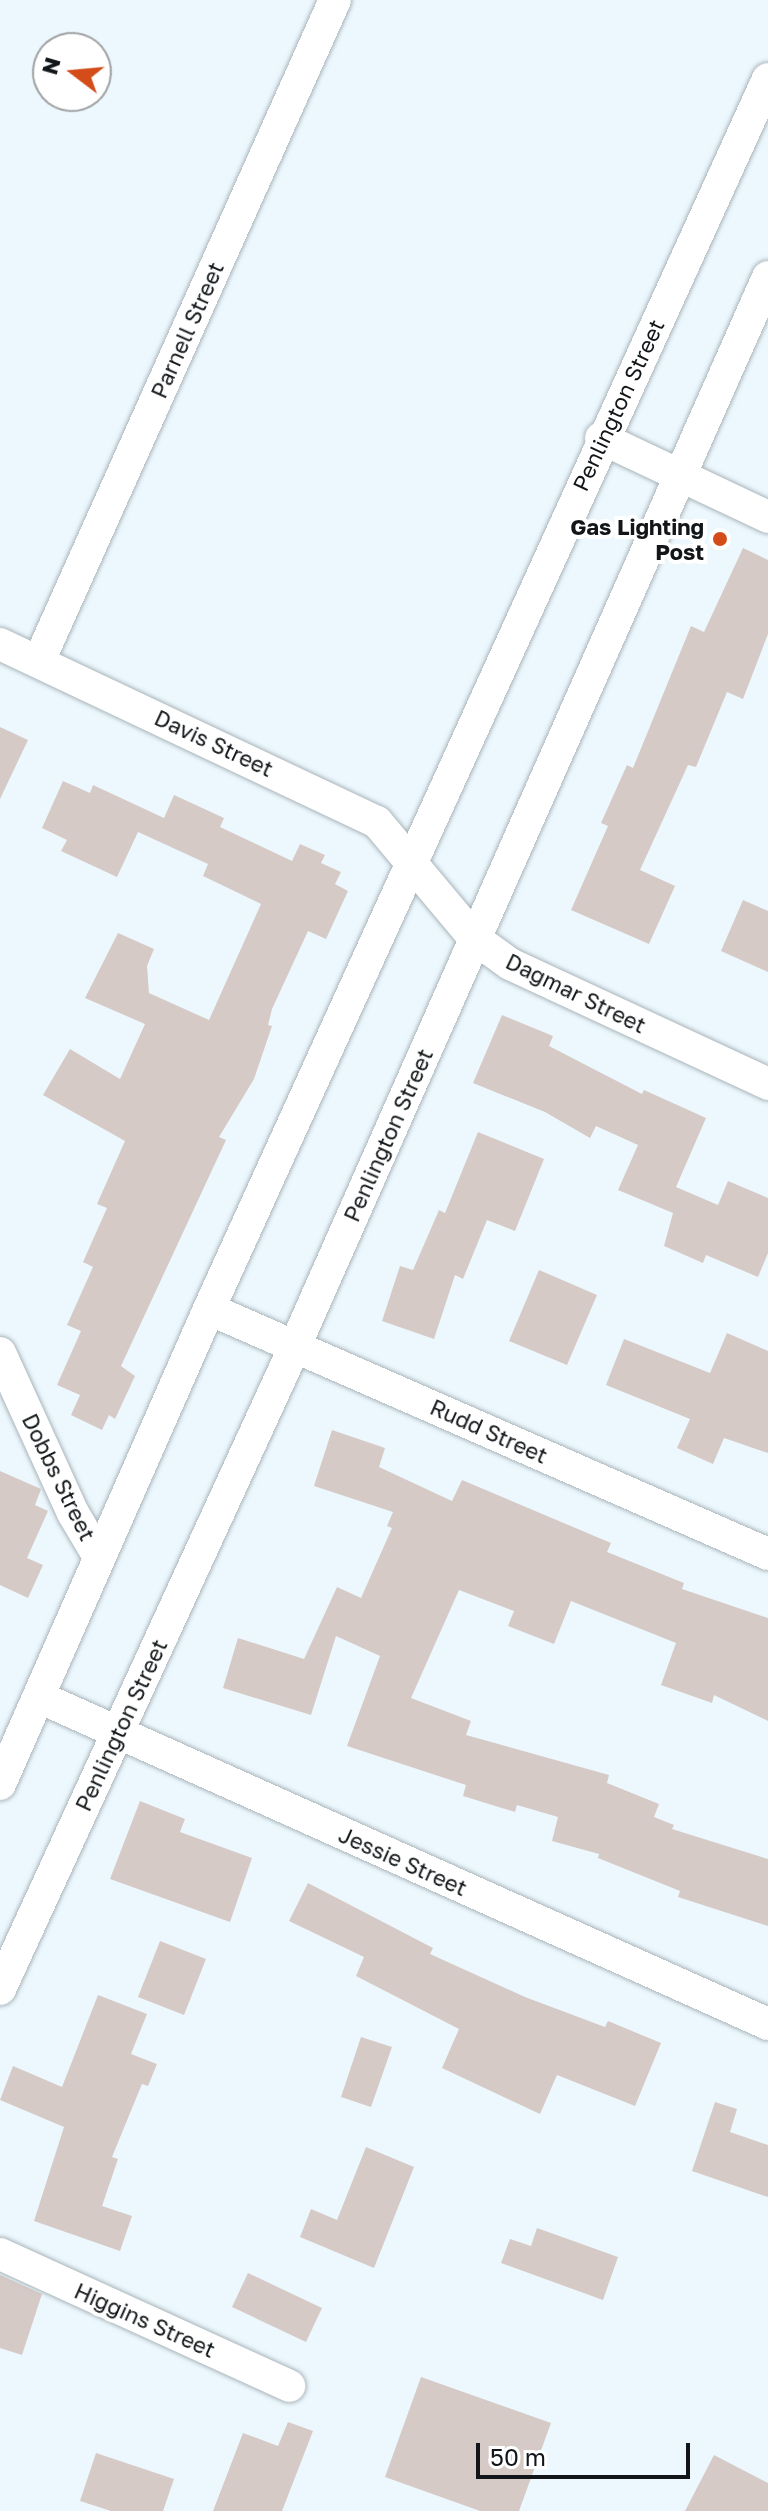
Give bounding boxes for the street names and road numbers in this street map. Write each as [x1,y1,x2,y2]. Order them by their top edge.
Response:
street label: Parnell Street [145,258,229,402]
street label: Penlington Street [567,315,669,495]
street label: Davis Street [150,704,278,782]
street label: Dagmar Street [502,948,650,1038]
street label: Penlington Street [338,1044,438,1226]
street label: Rudd Street [426,1393,552,1469]
street label: Dobbs Street [17,1409,101,1545]
street label: Penlington Street [70,1635,172,1815]
street label: Jessie Street [335,1821,471,1901]
street label: Higgins Street [70,2277,220,2363]

